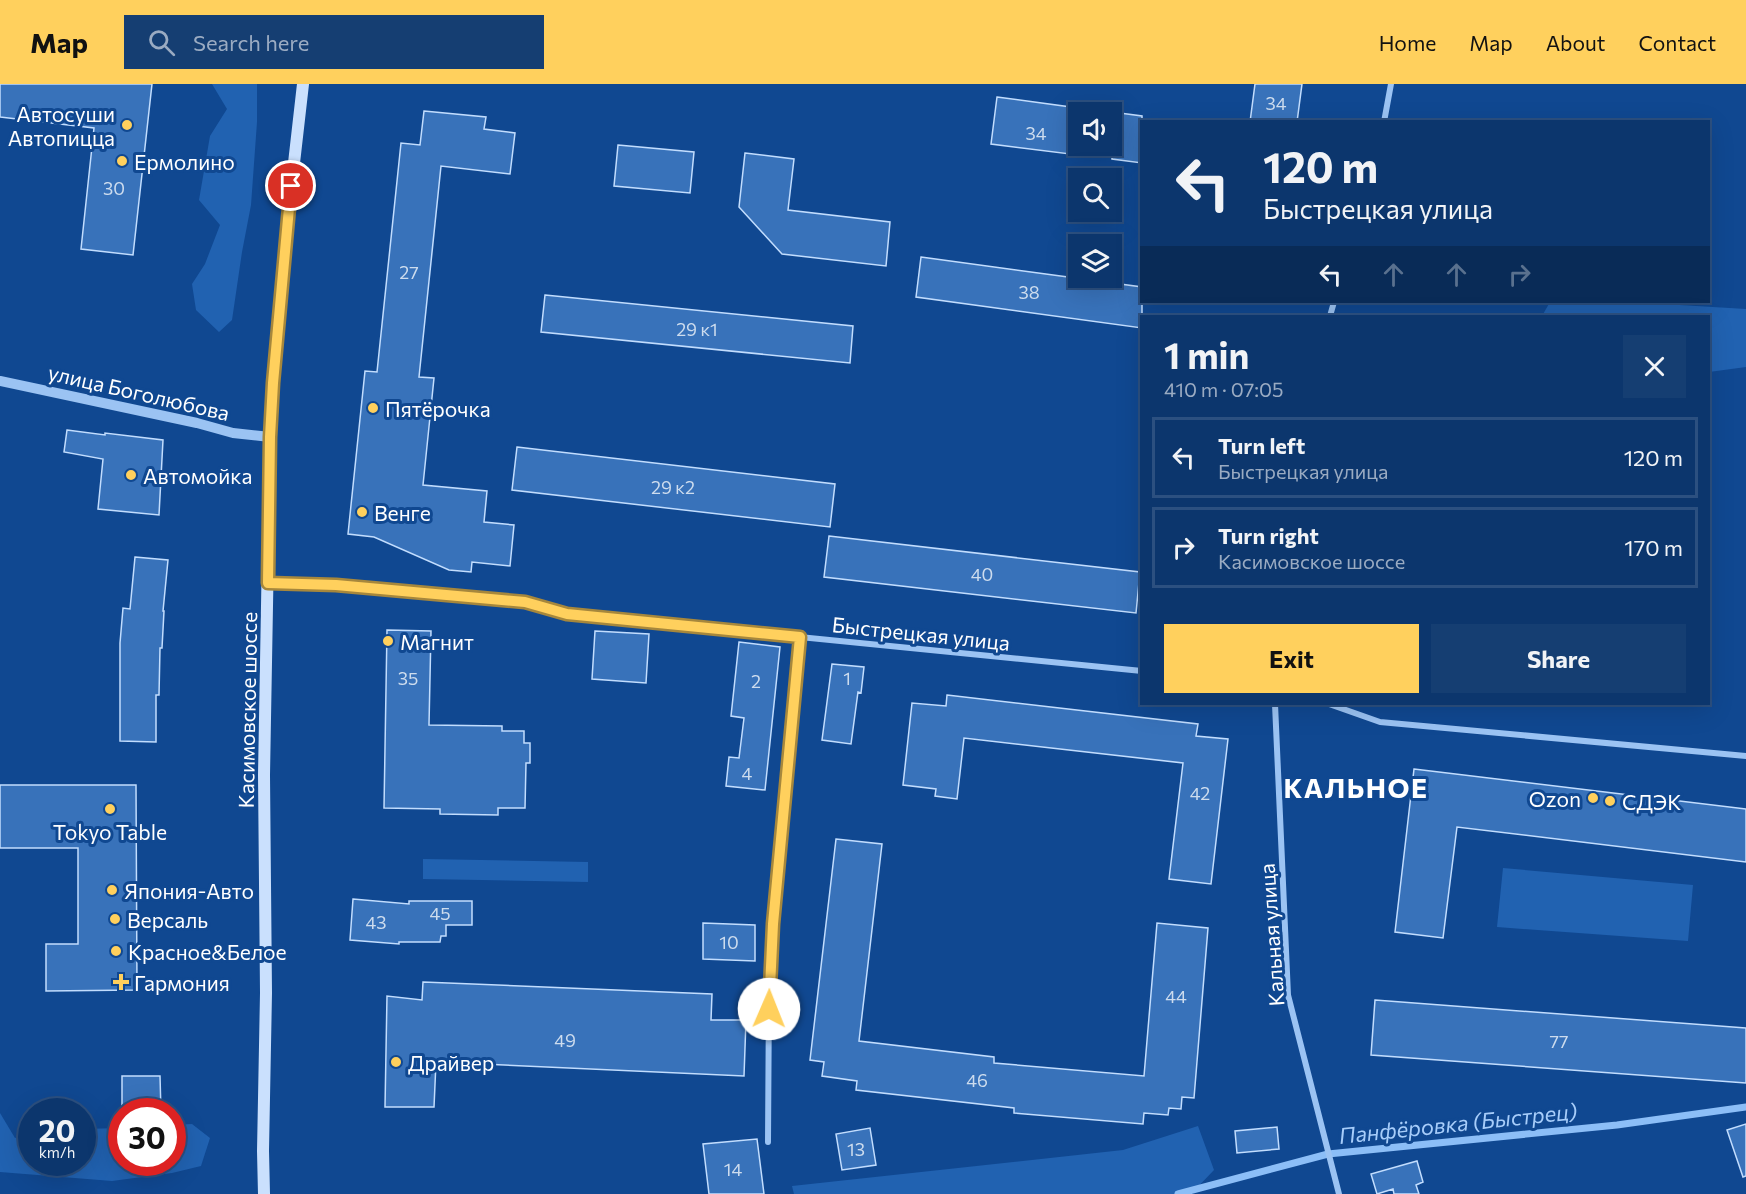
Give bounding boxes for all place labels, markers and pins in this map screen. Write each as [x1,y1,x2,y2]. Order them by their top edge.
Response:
place label: Автосуши Автопицца [8,101,115,150]
marker: Автосуши Автопицца [120,118,134,132]
place label: Ермолино [134,149,235,174]
marker: Ермолино [115,154,129,168]
pin [265,160,316,211]
place label: Пятёрочка [385,396,491,421]
marker: Пятёрочка [366,401,380,415]
place label: Автомойка [143,463,252,488]
marker: Автомойка [124,468,138,482]
place label: Венге [374,500,431,525]
marker: Венге [355,505,369,519]
place label: Магнит [400,629,474,654]
marker: Магнит [381,634,395,648]
place label: Ozon [1529,786,1581,811]
place label: СДЭК [1622,789,1681,814]
marker: Ozon [1586,791,1600,805]
marker: СДЭК [1603,794,1617,808]
marker: Tokyo Table [103,802,117,816]
place label: Tokyo Table [53,819,167,844]
place label: Япония-Авто [124,878,254,903]
marker: Япония-Авто [105,883,119,897]
place label: Версаль [127,907,208,932]
marker: Версаль [108,912,122,926]
place label: Красное&Белое [128,939,287,964]
marker: Красное&Белое [109,944,123,958]
place label: Гармония [134,970,230,995]
marker: Гармония [112,973,130,991]
place label: Драйвер [408,1050,494,1075]
marker: Драйвер [389,1055,403,1069]

